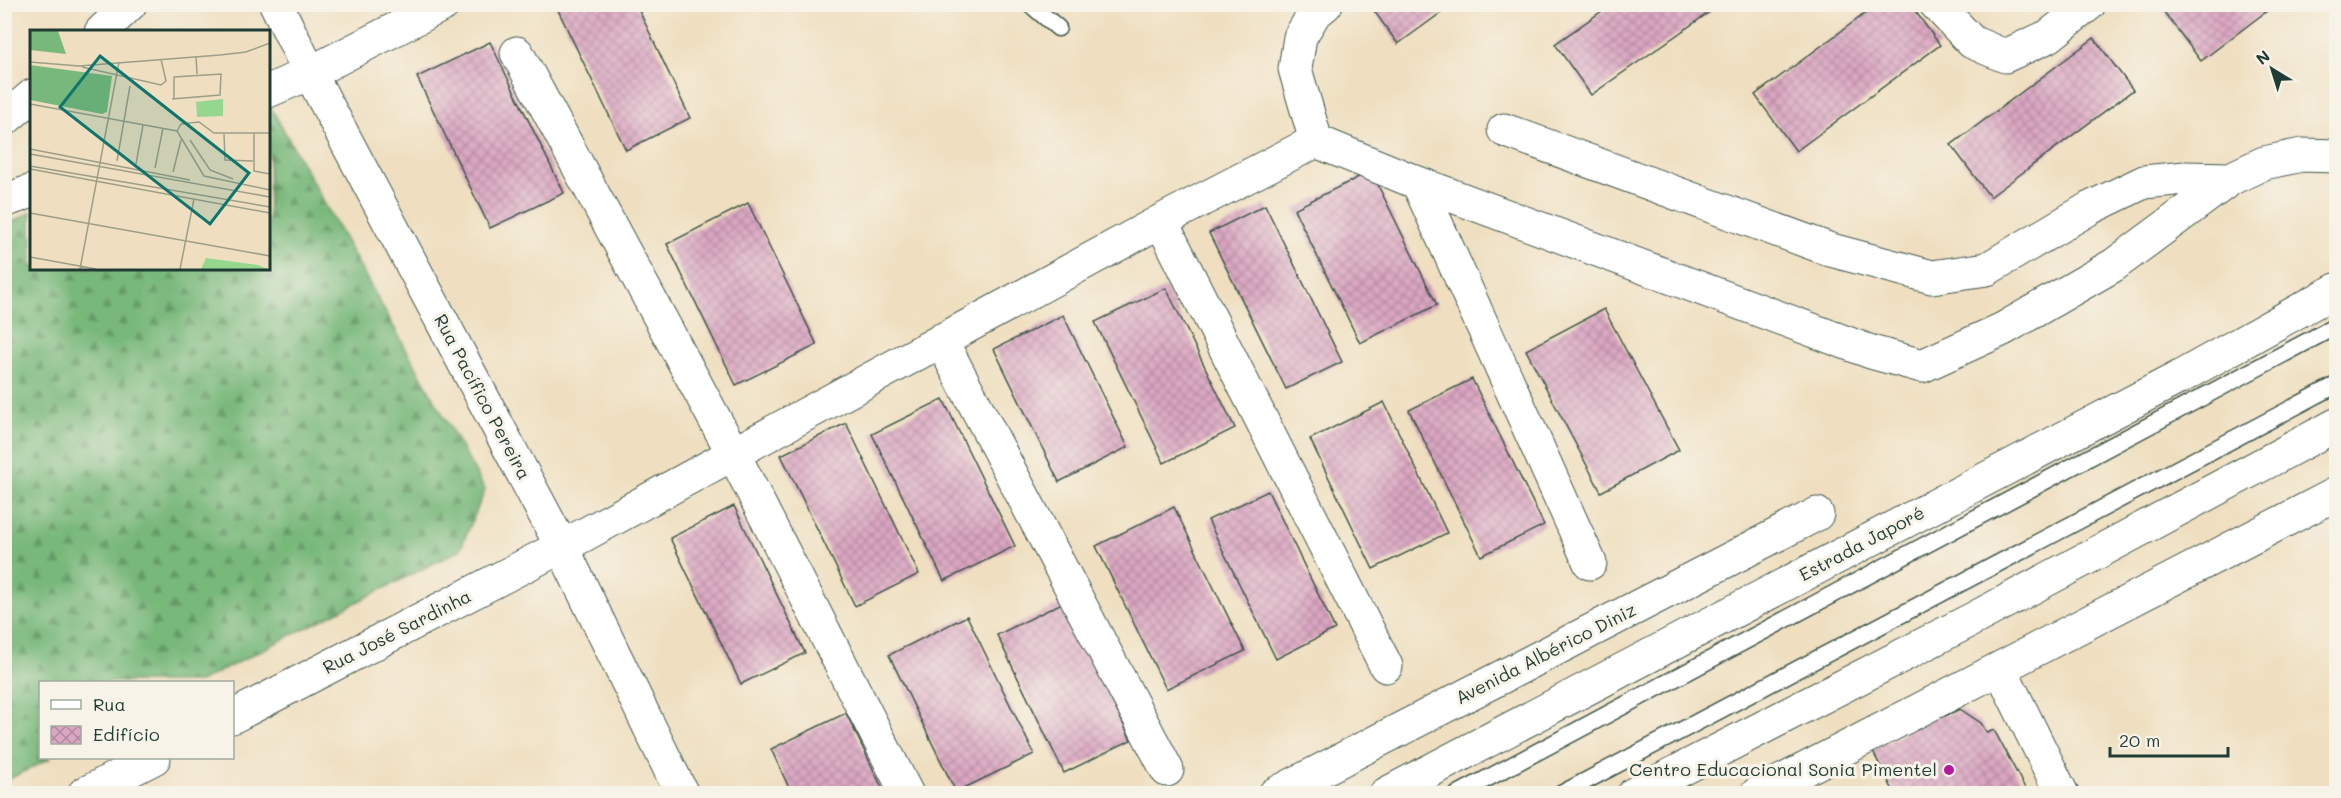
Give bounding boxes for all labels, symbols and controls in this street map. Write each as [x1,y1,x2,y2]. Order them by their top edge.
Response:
inset map [30,30,270,270]
north arrow [2242,39,2302,99]
text: N [2251,45,2274,69]
street label: Rua Pacífico Pereira [429,309,537,484]
street label: Estrada Japoré [1795,500,1928,586]
street label: Rua José Sardinha [318,583,475,679]
street label: Avenida Albérico Diniz [1451,597,1640,709]
legend [39,681,234,759]
text: Rua [93,692,126,716]
scale bar [2110,720,2228,758]
text: Edifício [93,722,160,746]
text: 20 m [2119,728,2160,752]
place label: Centro Educacional Sonia Pimentel [1629,757,1937,781]
marker: Centro Educacional Sonia Pimentel [1942,763,1956,777]

